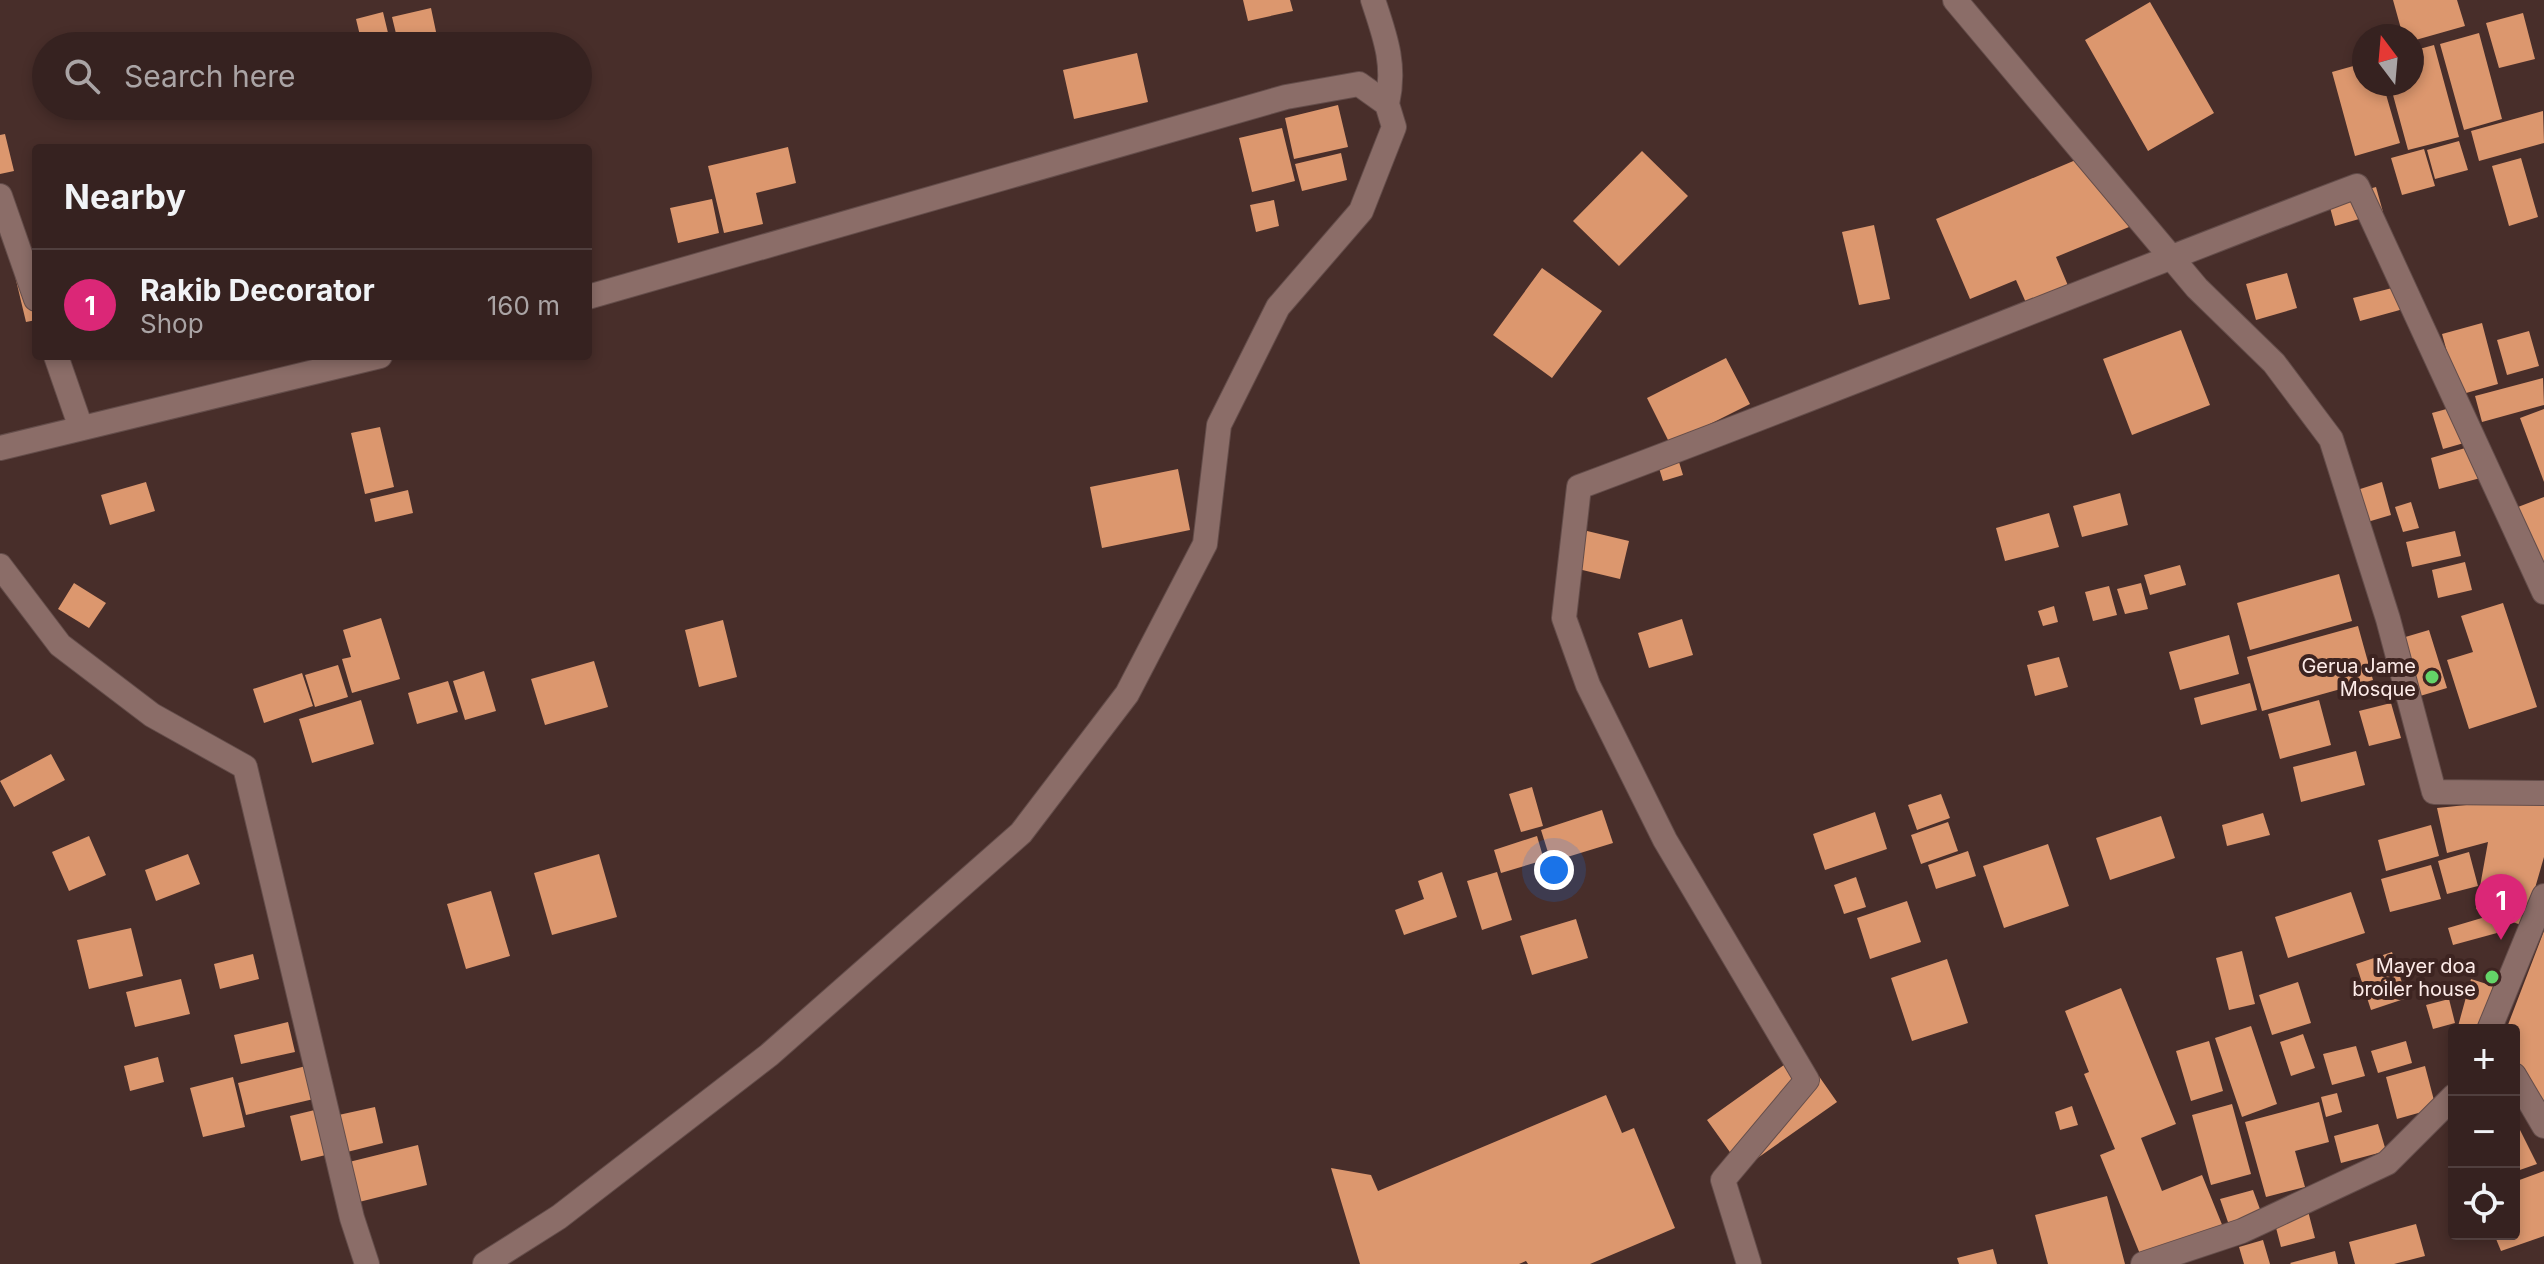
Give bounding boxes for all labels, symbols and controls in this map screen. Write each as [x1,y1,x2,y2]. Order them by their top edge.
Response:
north arrow [2352,24,2424,96]
search box [32,32,592,120]
icon: search [60,54,104,98]
text: Search here [124,58,296,94]
text: Nearby [64,176,186,217]
text: Rakib Decorator [140,272,375,308]
text: 1 [84,290,96,321]
text: 160 m [487,290,560,321]
text: Shop [140,308,204,339]
place label: Gerua Jame Mosque [2301,654,2416,701]
marker: Gerua Jame Mosque [2423,668,2441,686]
your location [1534,850,1574,890]
pin: 1 [2475,874,2527,940]
place label: Mayer doa broiler house [2352,954,2476,1001]
marker: Mayer doa broiler house [2483,968,2501,986]
map controls [2448,1024,2520,1240]
button: + [2448,1024,2520,1096]
button: − [2448,1096,2520,1168]
button: locate [2448,1168,2520,1240]

